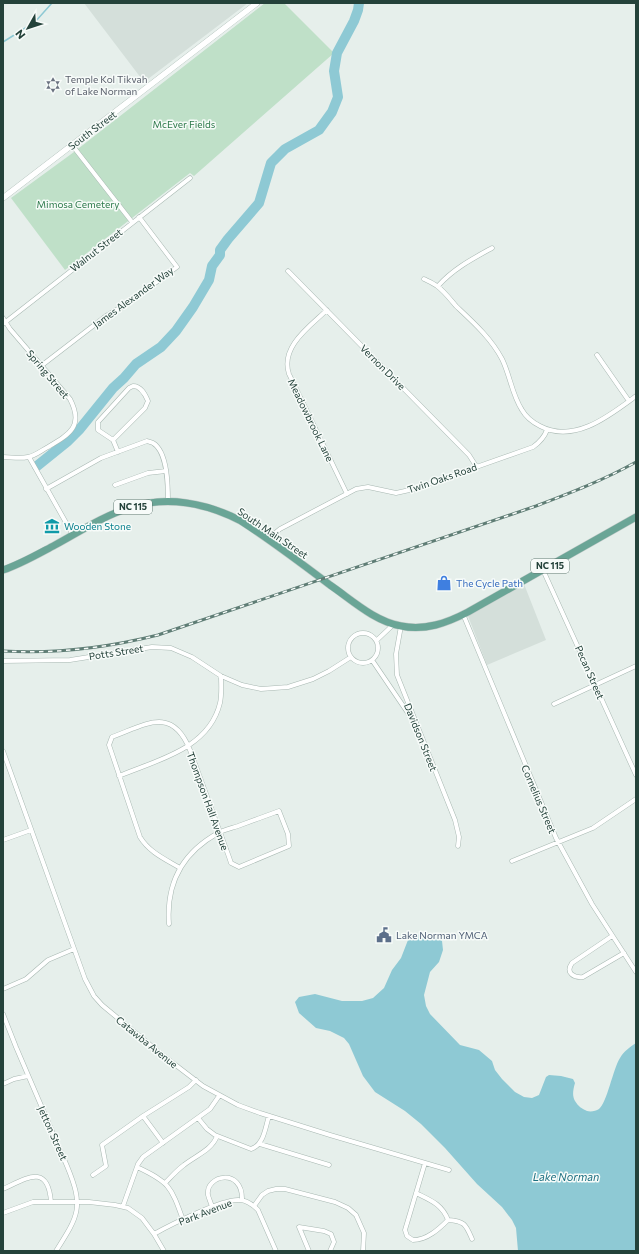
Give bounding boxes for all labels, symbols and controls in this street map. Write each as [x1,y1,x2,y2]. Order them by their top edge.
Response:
north arrow [8,8,48,48]
text: N [12,27,27,42]
place label: Temple Kol Tikvah of Lake Norman [65,73,147,97]
synagogue icon: Temple Kol Tikvah of Lake Norman [44,76,62,94]
street label: South Street [65,108,119,152]
park label: McEver Fields [153,118,216,130]
park label: Mimosa Cemetery [37,198,119,210]
street label: Walnut Street [67,226,125,274]
street label: James Alexander Way [90,264,176,330]
street label: Vernon Drive [358,342,408,392]
street label: Spring Street [24,347,72,401]
street label: Meadowbrook Lane [286,377,336,463]
street label: Twin Oaks Road [406,460,478,495]
road number: NC 115 [114,500,152,514]
street label: South Main Street [236,505,310,561]
museum icon: Wooden Stone [43,517,61,535]
place label: Wooden Stone [64,520,131,532]
road number: NC 115 [531,559,569,573]
shop icon: The Cycle Path [435,574,453,592]
place label: The Cycle Path [456,577,523,589]
street label: Potts Street [88,642,144,662]
street label: Pecan Street [573,643,607,701]
street label: Davidson Street [402,701,440,773]
street label: Thompson Hall Avenue [185,750,231,852]
street label: Cornelius Street [519,763,559,835]
public building icon: Lake Norman YMCA [375,926,393,944]
place label: Lake Norman YMCA [396,929,488,941]
street label: Catawba Avenue [114,1014,180,1070]
street label: Jetton Street [36,1104,70,1162]
water label: Lake Norman [533,1170,599,1183]
street label: Park Avenue [177,1196,233,1228]

